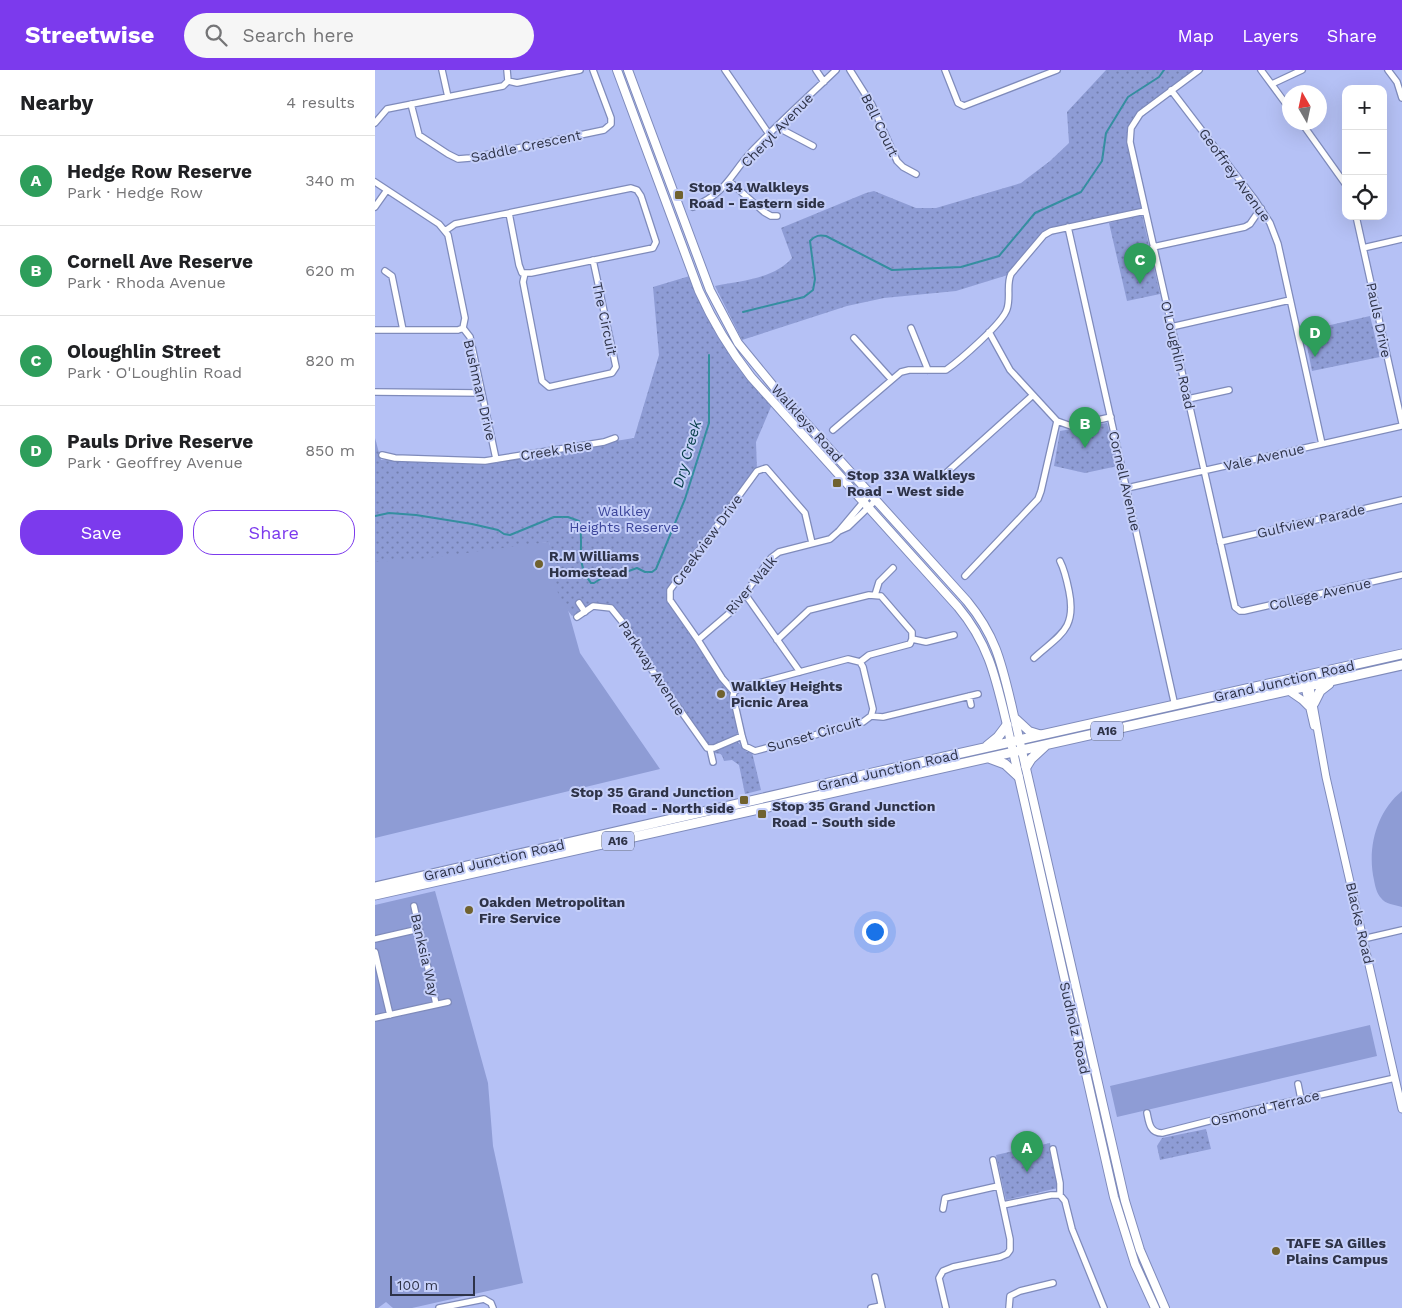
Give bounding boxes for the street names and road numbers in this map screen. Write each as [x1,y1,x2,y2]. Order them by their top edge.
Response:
street label: Cheryl Avenue [738,90,816,170]
street label: Bell Court [858,91,902,159]
street label: Geoffrey Avenue [1196,125,1274,225]
street label: Saddle Crescent [469,126,583,166]
street label: The Circuit [589,281,621,357]
street label: Pauls Drive [1363,281,1395,359]
street label: O'Loughlin Road [1158,299,1198,411]
street label: Bushman Drive [461,338,499,442]
street label: Walkleys Road [768,381,846,465]
street label: Cornell Avenue [1106,429,1144,533]
street label: Creek Rise [519,436,593,464]
street label: Vale Avenue [1222,440,1306,474]
street label: Creekview Drive [668,491,746,589]
street label: Gulfview Parade [1255,501,1367,541]
street label: River Walk [722,553,780,617]
street label: College Avenue [1268,575,1372,613]
street label: Parkway Avenue [615,618,689,718]
street label: Grand Junction Road [1212,657,1356,705]
street label: Sunset Circuit [765,713,863,755]
road number: A16 [1091,721,1123,740]
street label: Grand Junction Road [816,746,960,794]
road number: A16 [602,831,634,850]
street label: Grand Junction Road [422,836,566,884]
street label: Blacks Road [1343,881,1377,965]
street label: Banksia Way [408,912,442,999]
street label: Sudholz Road [1057,980,1093,1076]
street label: Osmond Terrace [1209,1087,1321,1129]

